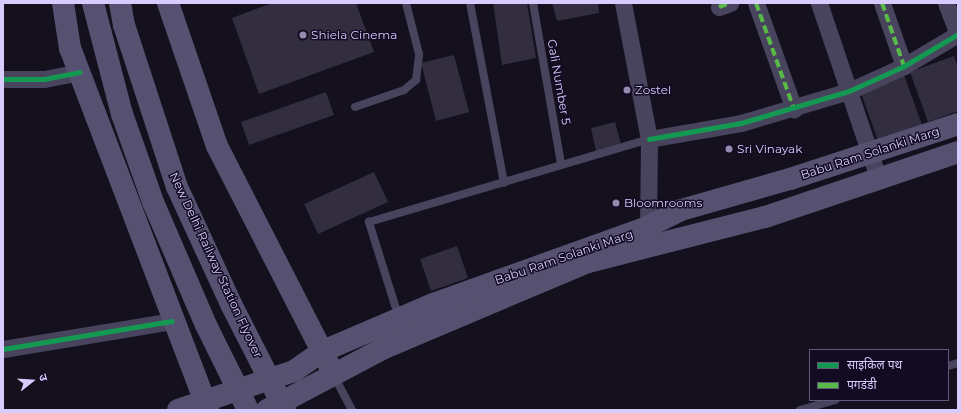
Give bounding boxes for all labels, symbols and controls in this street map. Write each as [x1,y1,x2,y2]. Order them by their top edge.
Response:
place label: Shiela Cinema [311,28,397,42]
marker: Shiela Cinema [298,30,308,40]
street label: Gali Number 5 [544,38,574,126]
place label: Zostel [635,83,671,97]
marker: Zostel [622,85,632,95]
street label: Babu Ram Solanki Marg [799,124,941,182]
place label: Sri Vinayak [737,142,802,156]
marker: Sri Vinayak [724,144,734,154]
street label: New Delhi Railway Station Flyover [167,170,265,360]
place label: Bloomrooms [624,196,702,210]
marker: Bloomrooms [611,198,621,208]
street label: Babu Ram Solanki Marg [493,227,635,287]
legend [809,349,949,401]
text: साइकिल पथ [847,357,902,372]
north arrow [12,361,52,401]
text: उ [36,372,51,383]
text: पगडंडी [847,377,877,392]

